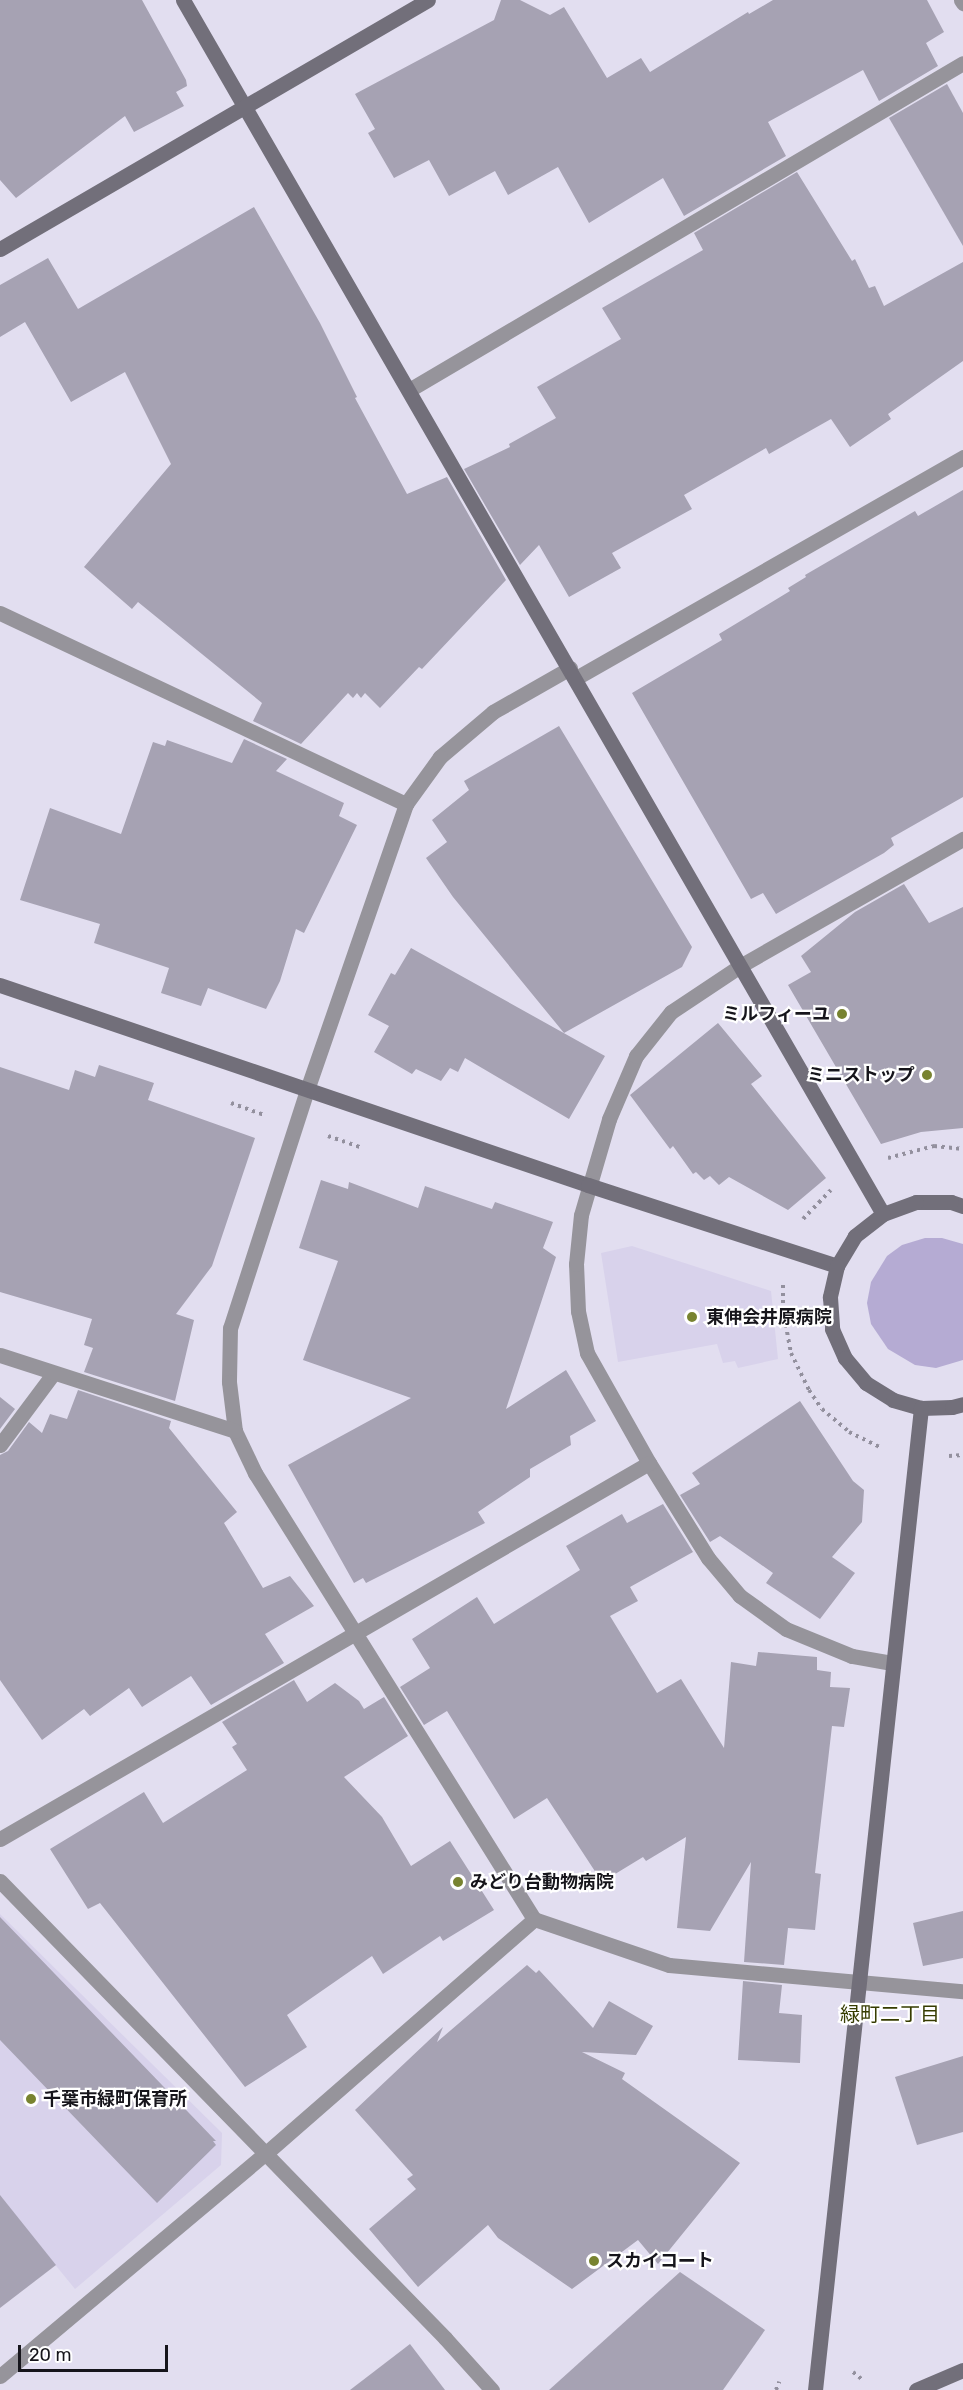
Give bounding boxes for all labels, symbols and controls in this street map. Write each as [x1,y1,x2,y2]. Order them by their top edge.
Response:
place label: ミルフィーユ [722,1003,830,1025]
marker: ミルフィーユ [835,1007,849,1021]
place label: ミニストップ [807,1064,915,1086]
marker: ミニストップ [920,1068,934,1082]
place label: 東伸会井原病院 [706,1306,832,1328]
marker: 東伸会井原病院 [683,1308,701,1326]
place label: みどり台動物病院 [470,1871,614,1893]
marker: みどり台動物病院 [451,1875,465,1889]
district label: 緑町二丁目 [840,2002,940,2026]
place label: 千葉市緑町保育所 [43,2088,187,2110]
marker: 千葉市緑町保育所 [24,2092,38,2106]
place label: スカイコート [606,2250,714,2272]
marker: スカイコート [587,2254,601,2268]
scale bar [21,2333,171,2371]
text: 20 m [29,2344,71,2366]

